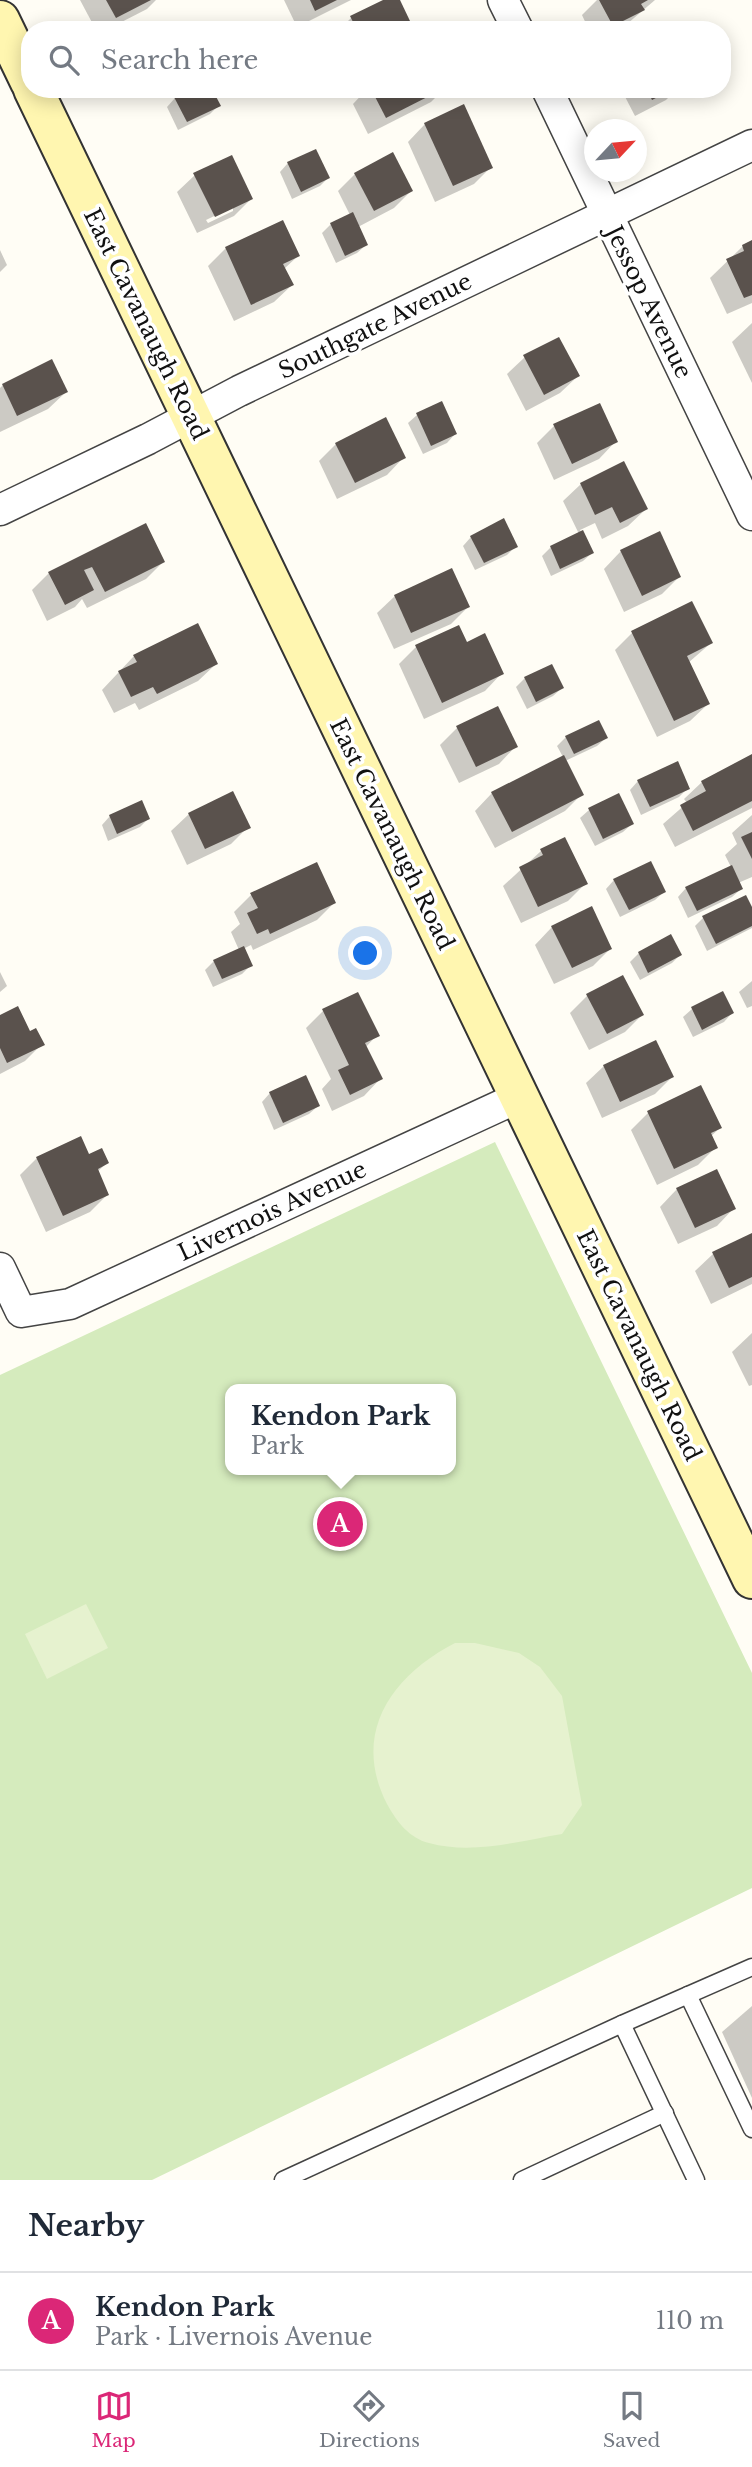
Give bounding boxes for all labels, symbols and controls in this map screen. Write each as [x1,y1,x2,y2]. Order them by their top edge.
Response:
search box [21,21,731,98]
icon: search [45,41,83,79]
text: Search here [101,44,258,76]
north arrow [584,119,647,182]
street label: East Cavanaugh Road [78,204,214,444]
street label: Jessop Avenue [599,218,698,383]
street label: Southgate Avenue [274,267,476,385]
street label: East Cavanaugh Road [324,714,460,954]
your location [348,936,382,970]
street label: Livernois Avenue [173,1155,371,1267]
street label: East Cavanaugh Road [571,1225,707,1465]
popup [225,1384,456,1475]
text: Kendon Park [251,1400,430,1432]
text: Park [251,1432,304,1460]
pin: A [317,1498,363,1550]
text: Nearby [28,2207,144,2244]
text: Kendon Park [95,2291,274,2323]
text: A [42,2307,60,2335]
text: 110 m [656,2307,724,2335]
text: Park · Livernois Avenue [95,2323,372,2351]
tab: Map [92,2387,136,2452]
tab: Directions [319,2387,420,2452]
tab: Saved [603,2387,660,2452]

